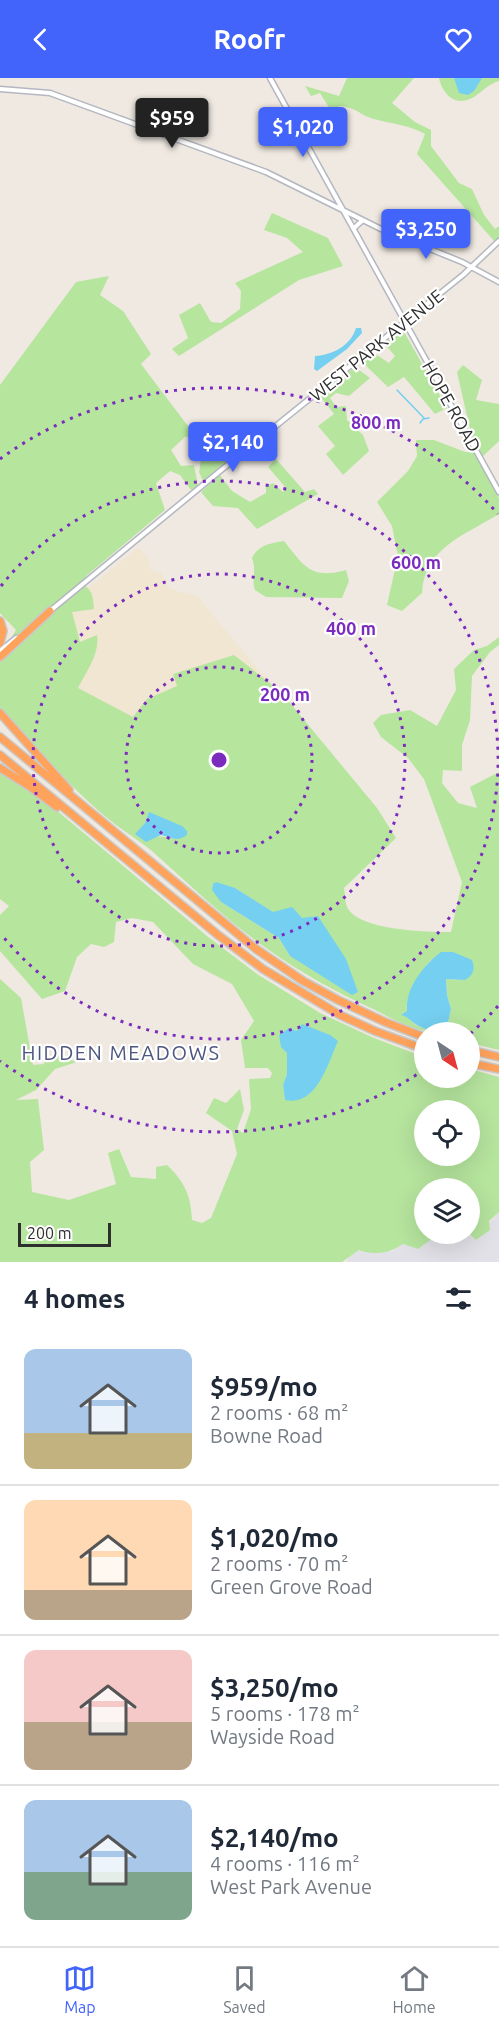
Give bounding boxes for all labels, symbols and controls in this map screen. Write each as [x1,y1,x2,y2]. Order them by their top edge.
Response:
icon: back [24,23,57,56]
icon: heart [442,23,475,56]
text: Roofr [214,24,285,54]
pin: $959 [136,98,208,149]
text: $959 [149,106,195,129]
pin: $1,020 [254,107,352,158]
text: $1,020 [272,115,334,138]
pin: $3,250 [377,209,475,260]
text: $3,250 [395,217,457,240]
street label: WEST PARK AVENUE [305,285,447,405]
street label: HOPE ROAD [419,357,485,455]
text: 800 m [351,412,401,432]
pin: $2,140 [184,422,282,473]
text: $2,140 [202,430,264,453]
text: 600 m [391,552,441,572]
text: 400 m [326,618,376,638]
text: 200 m [260,684,310,704]
centre of rings [209,750,229,770]
north arrow [414,1022,480,1088]
map controls [414,1022,480,1244]
district label: HIDDEN MEADOWS [22,1041,220,1064]
button: locate [414,1100,480,1166]
button: layers [414,1178,480,1244]
scale bar [18,1220,111,1248]
text: 200 m [27,1224,72,1242]
icon: filters [442,1282,475,1315]
text: 4 homes [24,1284,125,1313]
text: $959/mo [210,1372,318,1401]
icon: home [72,1373,144,1445]
text: 2 rooms · 68 m² [210,1401,348,1424]
text: Bowne Road [210,1424,323,1447]
text: $1,020/mo [210,1523,339,1552]
icon: home [72,1524,144,1596]
text: 2 rooms · 70 m² [210,1552,348,1575]
text: Green Grove Road [210,1575,373,1598]
text: $3,250/mo [210,1673,339,1702]
icon: home [72,1674,144,1746]
text: 5 rooms · 178 m² [210,1702,360,1725]
text: Wayside Road [210,1725,335,1748]
text: $2,140/mo [210,1823,339,1852]
icon: home [72,1824,144,1896]
text: 4 rooms · 116 m² [210,1852,360,1875]
text: West Park Avenue [210,1875,372,1898]
tab: Map [63,1962,96,2016]
tab: Saved [223,1962,266,2016]
tab: Home [392,1962,436,2016]

